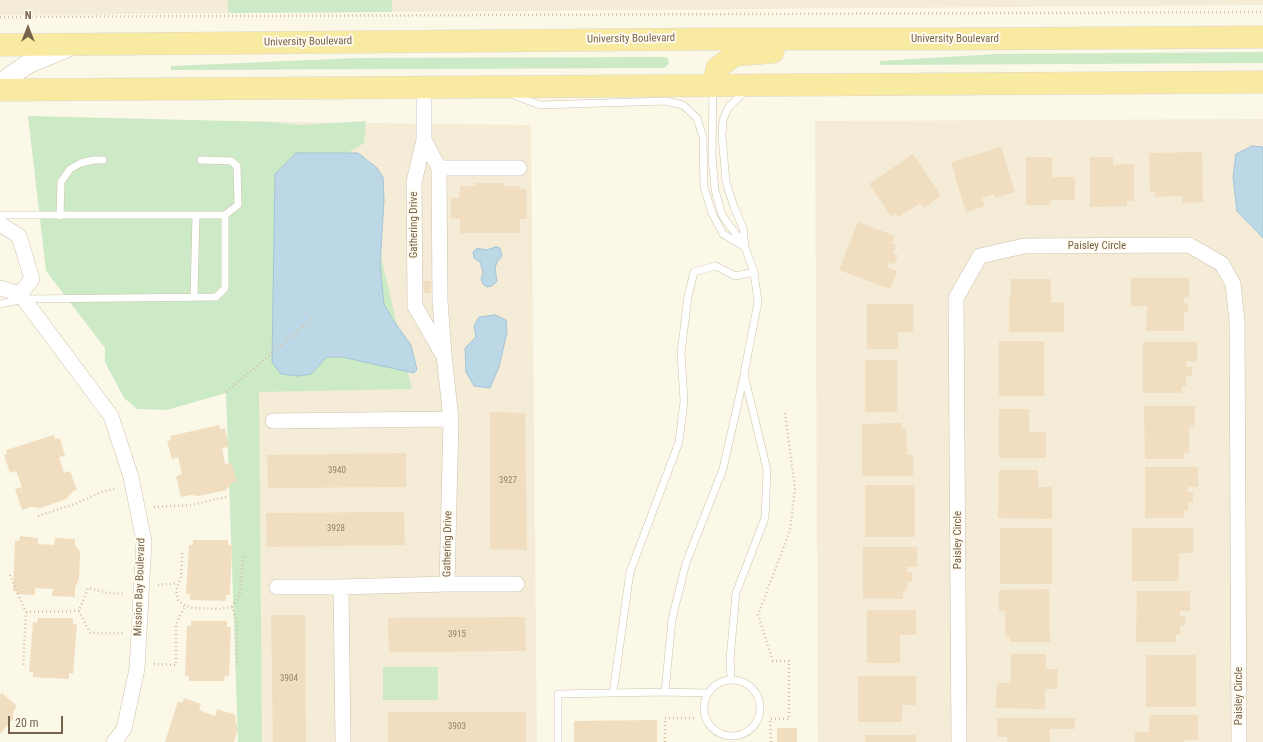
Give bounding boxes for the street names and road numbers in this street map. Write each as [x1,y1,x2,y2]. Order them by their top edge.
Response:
street label: University Boulevard [587,32,675,46]
street label: University Boulevard [911,32,999,46]
street label: University Boulevard [264,35,352,49]
street label: Gathering Drive [407,192,421,258]
street label: Paisley Circle [1068,239,1126,253]
street label: Gathering Drive [441,511,455,577]
street label: Paisley Circle [951,511,965,569]
street label: Mission Bay Boulevard [132,538,148,636]
street label: Paisley Circle [1232,667,1246,725]

